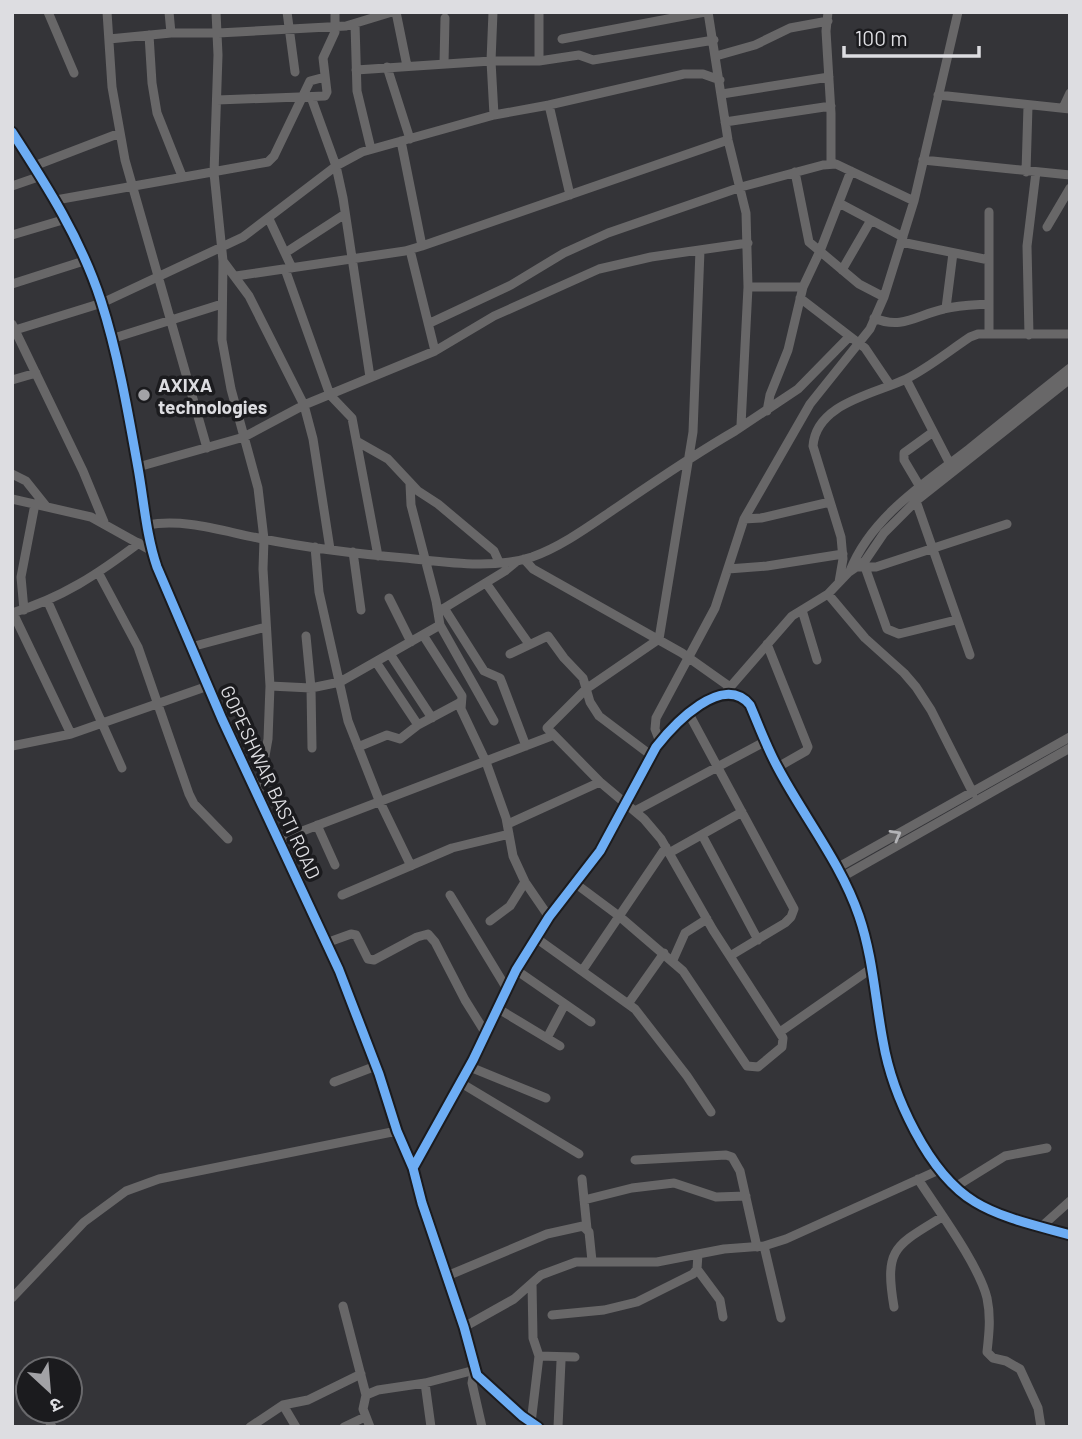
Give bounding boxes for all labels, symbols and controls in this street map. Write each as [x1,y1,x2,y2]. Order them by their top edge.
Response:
scale bar [844,14,979,58]
text: 100 m [855,25,908,50]
place label: AXIXA technologies [158,373,267,418]
marker: AXIXA technologies [136,387,152,403]
street label: GOPESHWAR BASTI ROAD [216,682,326,882]
one-way arrow [889,830,902,843]
north arrow [14,1355,84,1425]
text: उ [46,1393,67,1419]

